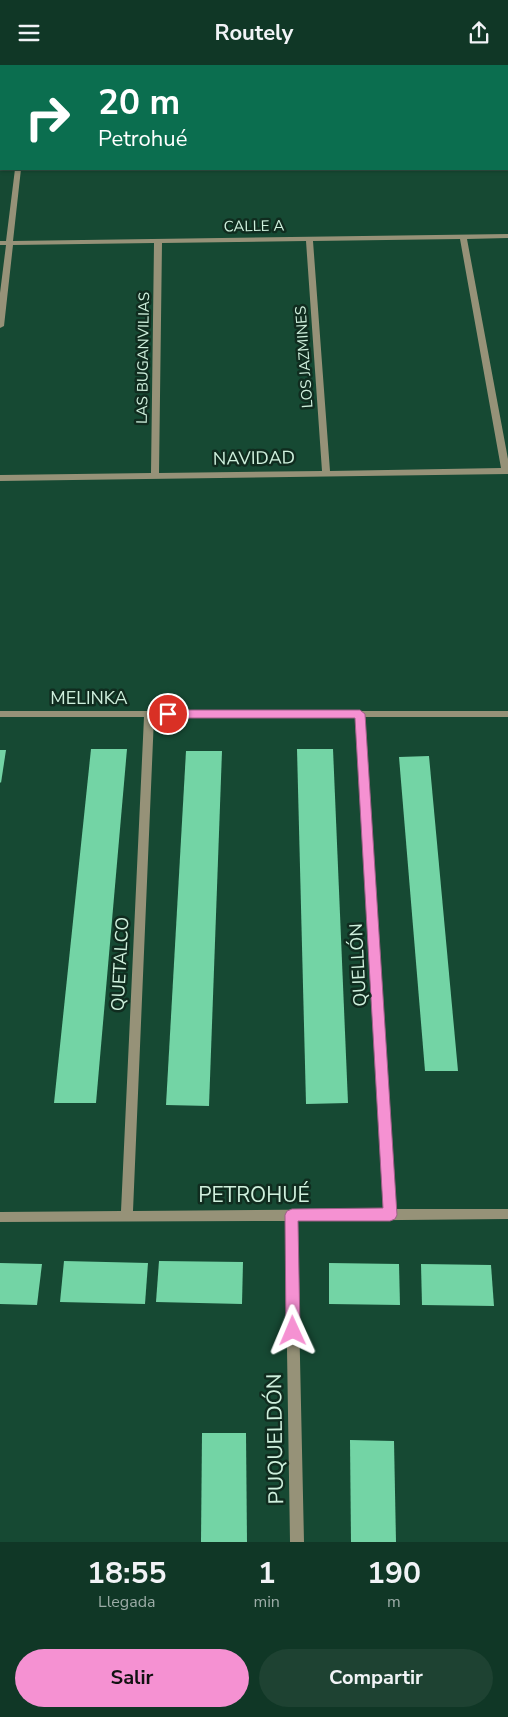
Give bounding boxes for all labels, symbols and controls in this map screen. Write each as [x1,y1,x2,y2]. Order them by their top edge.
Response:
text: Routely [215,18,293,48]
icon: menu [15,19,43,47]
icon: share [465,19,493,47]
text: 20 m [98,79,180,126]
icon: right [15,85,80,150]
text: Petrohué [98,124,187,154]
street label: CALLE A [224,215,285,237]
street label: LAS BUGANVILIAS [132,292,154,424]
street label: LOS JAZMINES [290,305,318,409]
street label: NAVIDAD [213,445,295,471]
street label: MELINKA [50,686,128,710]
pin [147,693,189,735]
icon: arrive [154,700,182,728]
street label: QUETALCO [106,916,134,1012]
street label: QUELLÓN [344,923,372,1007]
street label: PETROHUÉ [198,1181,310,1209]
position arrow [266,1304,318,1356]
street label: PUQUELDÓN [260,1373,290,1505]
text: 18:55 [87,1553,166,1594]
text: 1 [258,1553,276,1594]
text: 190 [367,1553,421,1594]
text: Llegada [98,1591,155,1613]
text: min [253,1591,280,1613]
text: m [387,1591,401,1613]
button: Salir [15,1649,249,1707]
button: Compartir [259,1649,493,1707]

